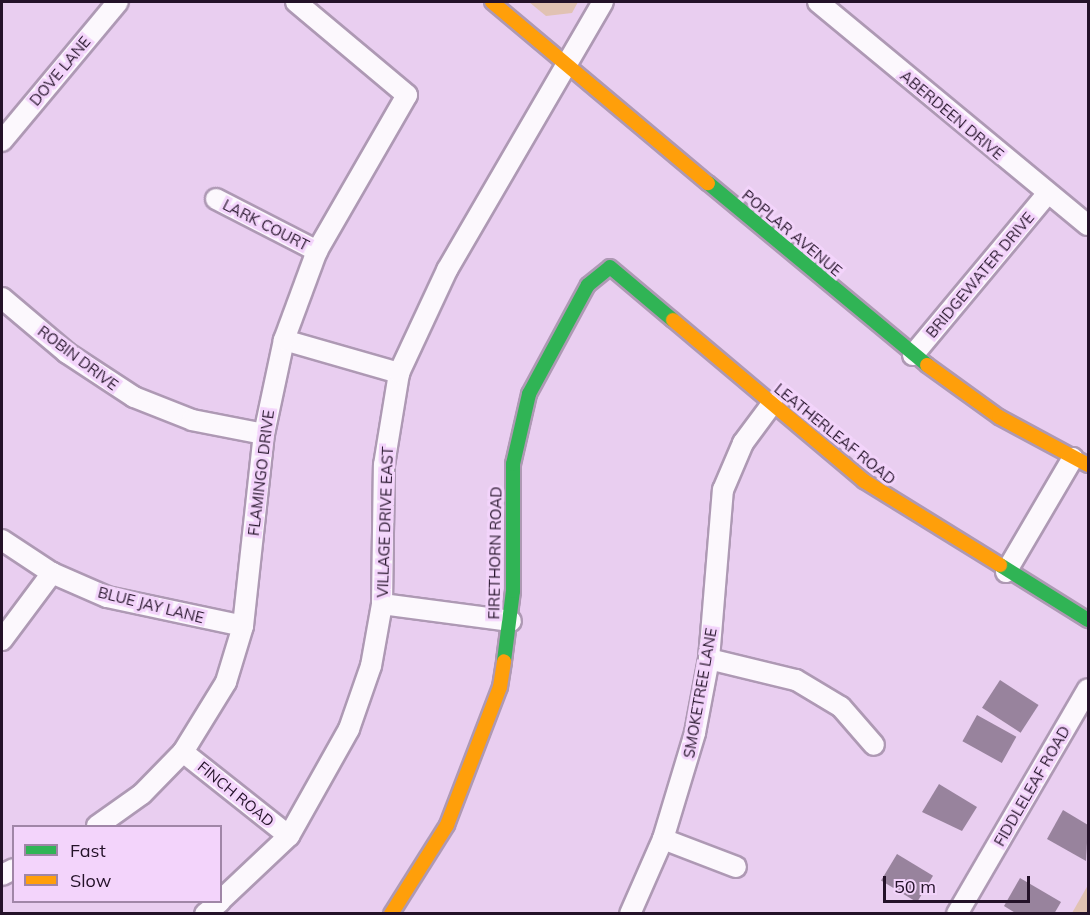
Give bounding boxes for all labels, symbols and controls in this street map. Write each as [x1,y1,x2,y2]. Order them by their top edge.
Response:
street label: DOVE LANE [26,33,94,109]
street label: ABERDEEN DRIVE [897,67,1007,163]
street label: POPLAR AVENUE [738,186,846,280]
street label: LARK COURT [220,196,312,254]
street label: BRIDGEWATER DRIVE [922,209,1038,341]
street label: ROBIN DRIVE [34,322,122,394]
street label: LEATHERLEAF ROAD [771,380,899,488]
street label: FLAMINGO DRIVE [244,409,278,537]
street label: VILLAGE DRIVE EAST [373,446,397,598]
street label: FIRETHORN ROAD [485,486,505,620]
street label: BLUE JAY LANE [96,583,206,627]
street label: SMOKETREE LANE [680,627,720,759]
street label: FIDDLELEAF ROAD [990,723,1074,849]
street label: FINCH ROAD [194,758,278,830]
legend [12,825,222,903]
text: Fast [70,839,106,862]
scale bar [886,864,1033,902]
text: Slow [70,869,111,892]
text: 50 m [894,875,936,898]

